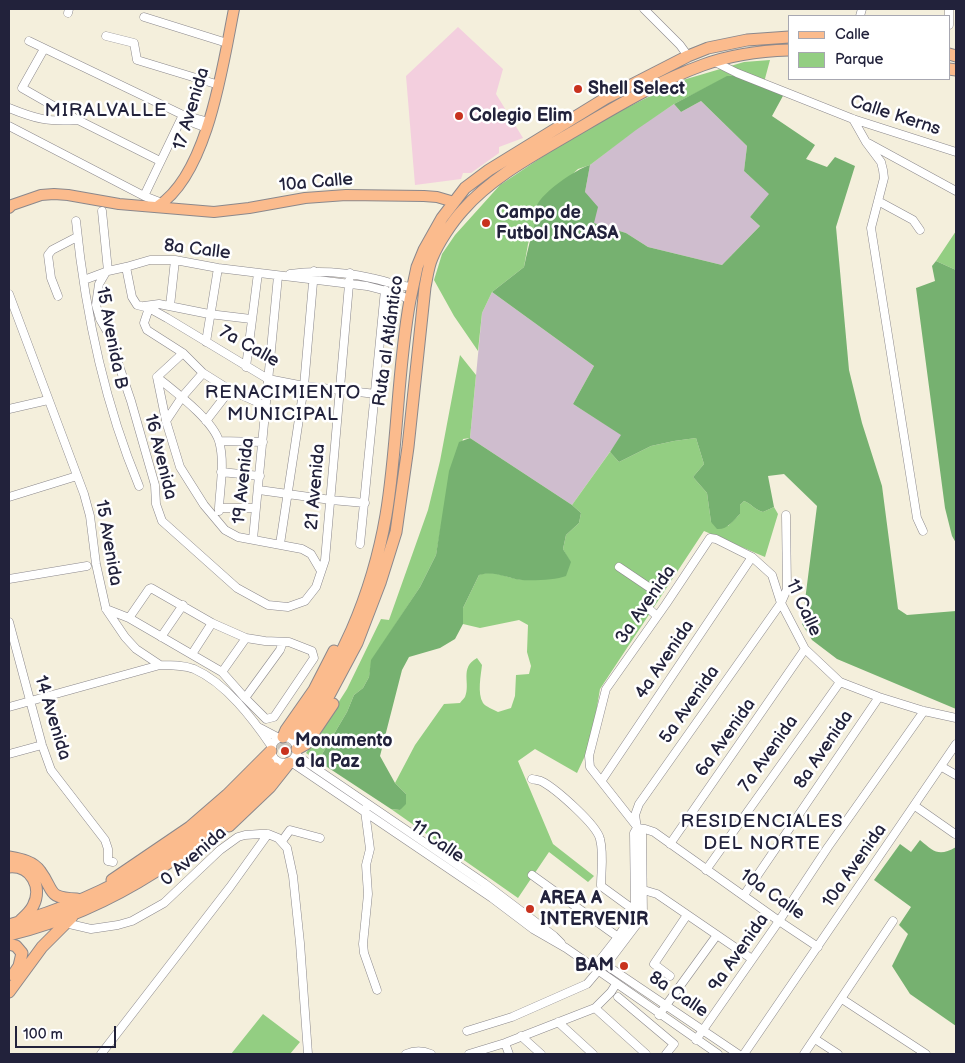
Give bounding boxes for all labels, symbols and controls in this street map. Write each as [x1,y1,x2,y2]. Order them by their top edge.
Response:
legend [788,15,950,80]
text: Calle [835,25,870,44]
text: Parque [835,50,883,69]
street label: 17 Avenida [169,65,215,153]
place label: Shell Select [588,78,685,100]
marker: Shell Select [572,83,584,95]
street label: Calle Kerns [847,91,943,141]
district label: MIRALVALLE [43,100,169,122]
place label: Colegio Elim [469,105,573,127]
marker: Colegio Elim [453,110,465,122]
street label: 10a Calle [278,169,354,197]
place label: Campo de Futbol INCASA [496,202,618,244]
marker: Campo de Futbol INCASA [480,217,492,229]
street label: 8a Calle [162,235,232,265]
street label: Ruta al Atlántico [369,274,409,408]
street label: 15 Avenida B [90,285,132,391]
street label: 7a Calle [215,322,283,372]
district label: RENACIMIENTO MUNICIPAL [203,382,363,426]
street label: 16 Avenida [139,412,181,502]
street label: 19 Avenida [229,437,259,525]
street label: 21 Avenida [301,443,331,531]
street label: 15 Avenida [90,498,126,588]
street label: 3a Avenida [611,562,681,648]
street label: 11 Calle [780,576,826,640]
street label: 4a Avenida [631,616,699,704]
street label: 5a Avenida [655,662,725,748]
street label: 14 Avenida [29,673,75,763]
street label: 6a Avenida [691,695,761,781]
street label: 8a Avenida [790,707,858,793]
street label: 7a Avenida [735,712,803,796]
place label: Monumento a la Paz [295,730,393,772]
marker: Monumento a la Paz [279,745,291,757]
district label: RESIDENCIALES DEL NORTE [679,811,845,855]
street label: 11 Calle [406,816,468,868]
street label: 10a Avenida [818,820,892,912]
street label: 0 Avenida [157,823,231,891]
street label: 10a Calle [735,865,809,925]
place label: AREA A INTERVENIR [540,888,648,931]
marker: AREA A INTERVENIR [524,903,536,915]
street label: 9a Avenida [704,910,774,996]
place label: BAM [575,955,614,977]
marker: BAM [618,960,630,972]
street label: 8a Calle [644,967,712,1023]
scale bar [18,1016,119,1048]
text: 100 m [23,1025,63,1044]

